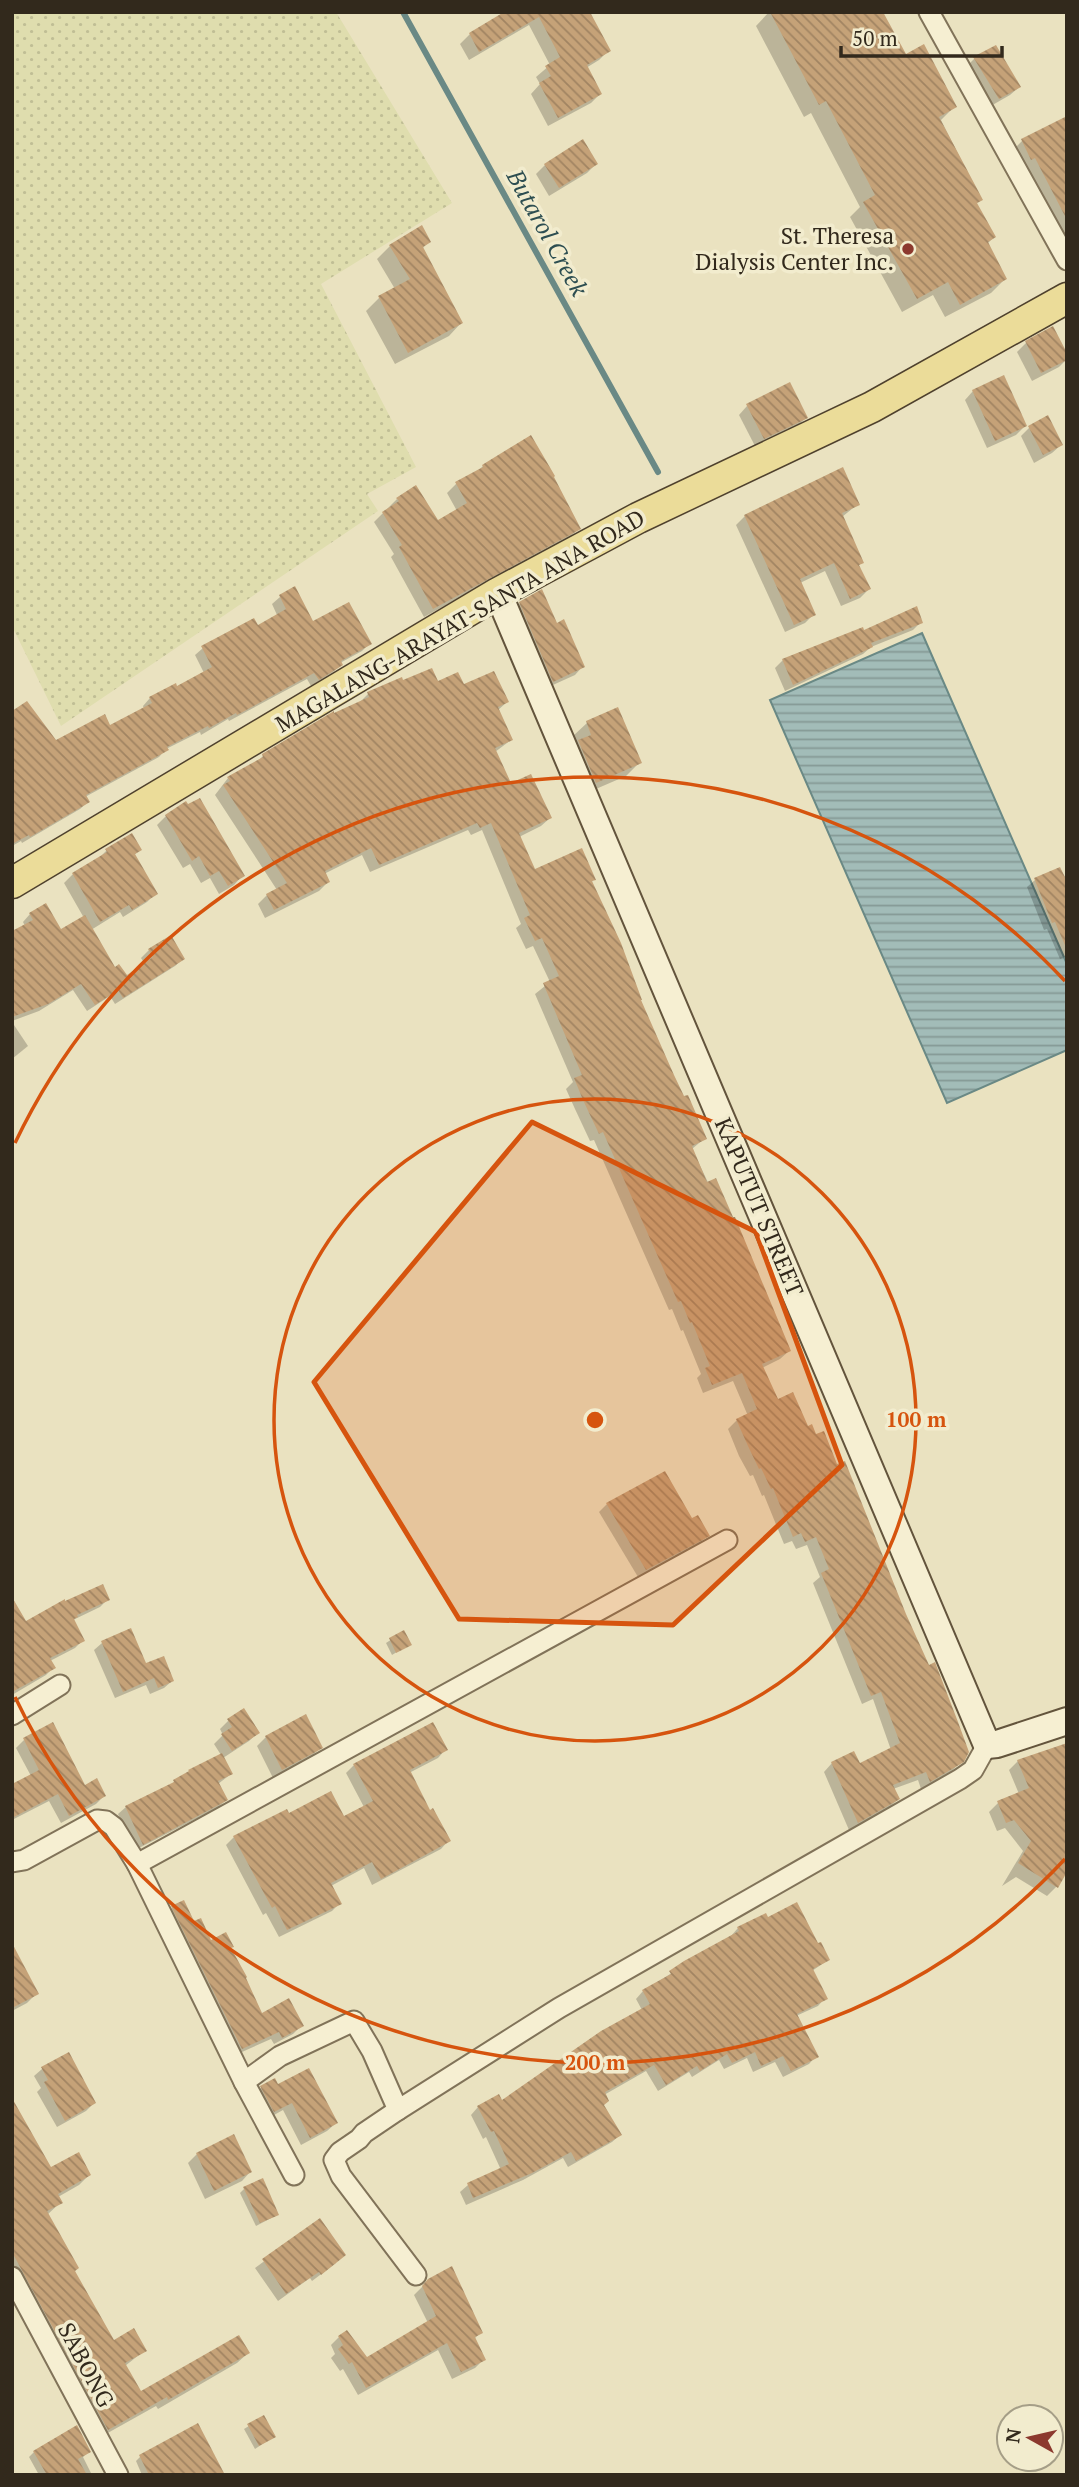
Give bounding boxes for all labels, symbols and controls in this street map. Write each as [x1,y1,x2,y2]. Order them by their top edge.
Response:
scale bar [841,14,1002,58]
text: 50 m [852,24,898,52]
water label: Butarol Creek [499,163,596,302]
place label: St. Theresa Dialysis Center Inc. [695,220,894,277]
marker: St. Theresa Dialysis Center Inc. [900,241,916,257]
street label: MAGALANG-ARAYAT-SANTA ANA ROAD [269,502,650,739]
street label: KAPUTUT STREET [708,1113,811,1301]
text: 100 m [886,1405,947,1433]
centre of rings [583,1408,607,1432]
text: 200 m [565,2048,626,2076]
street label: SABONG [51,2317,122,2413]
north arrow [995,2403,1065,2473]
text: N [999,2426,1026,2444]

